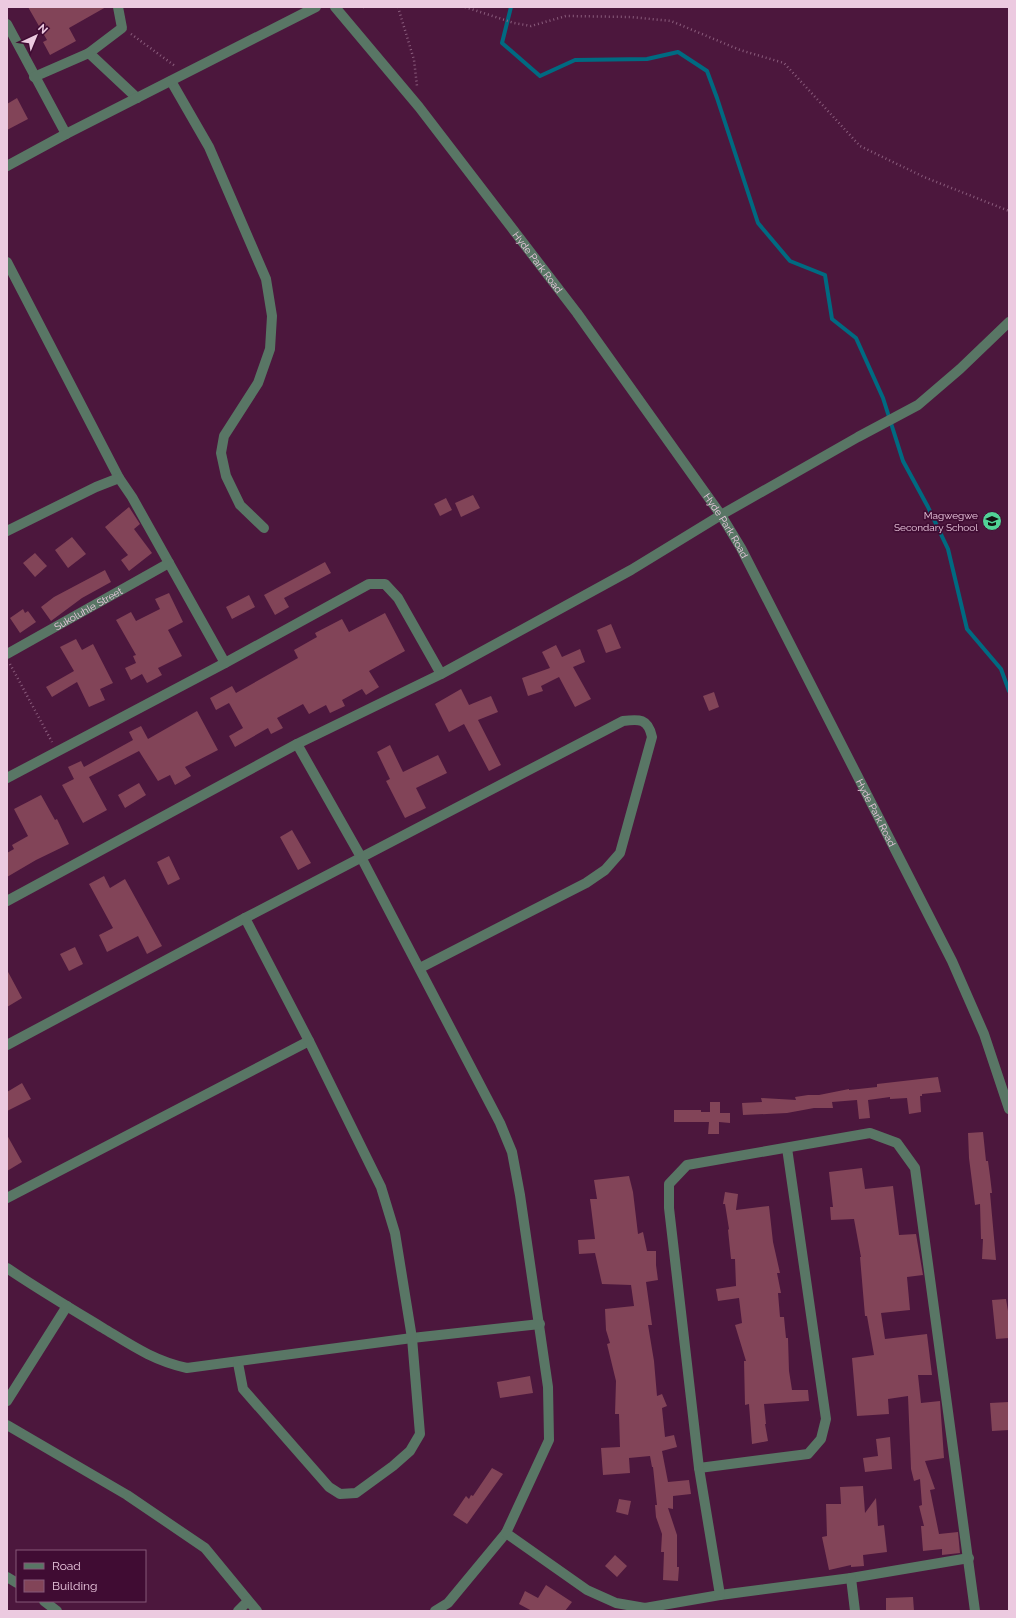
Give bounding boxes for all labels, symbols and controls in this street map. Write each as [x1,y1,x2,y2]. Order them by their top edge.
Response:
north arrow [16,16,56,56]
text: N [35,22,50,37]
street label: Hyde Park Road [511,230,565,295]
street label: Hyde Park Road [701,491,750,560]
place label: Magwegwe Secondary School [894,510,978,533]
school or university icon: Magwegwe Secondary School [981,510,1003,532]
street label: Sukoluhle Street [52,585,125,632]
street label: Hyde Park Road [854,777,898,848]
legend [16,1550,146,1602]
text: Road [52,1559,81,1573]
text: Building [52,1579,98,1593]

